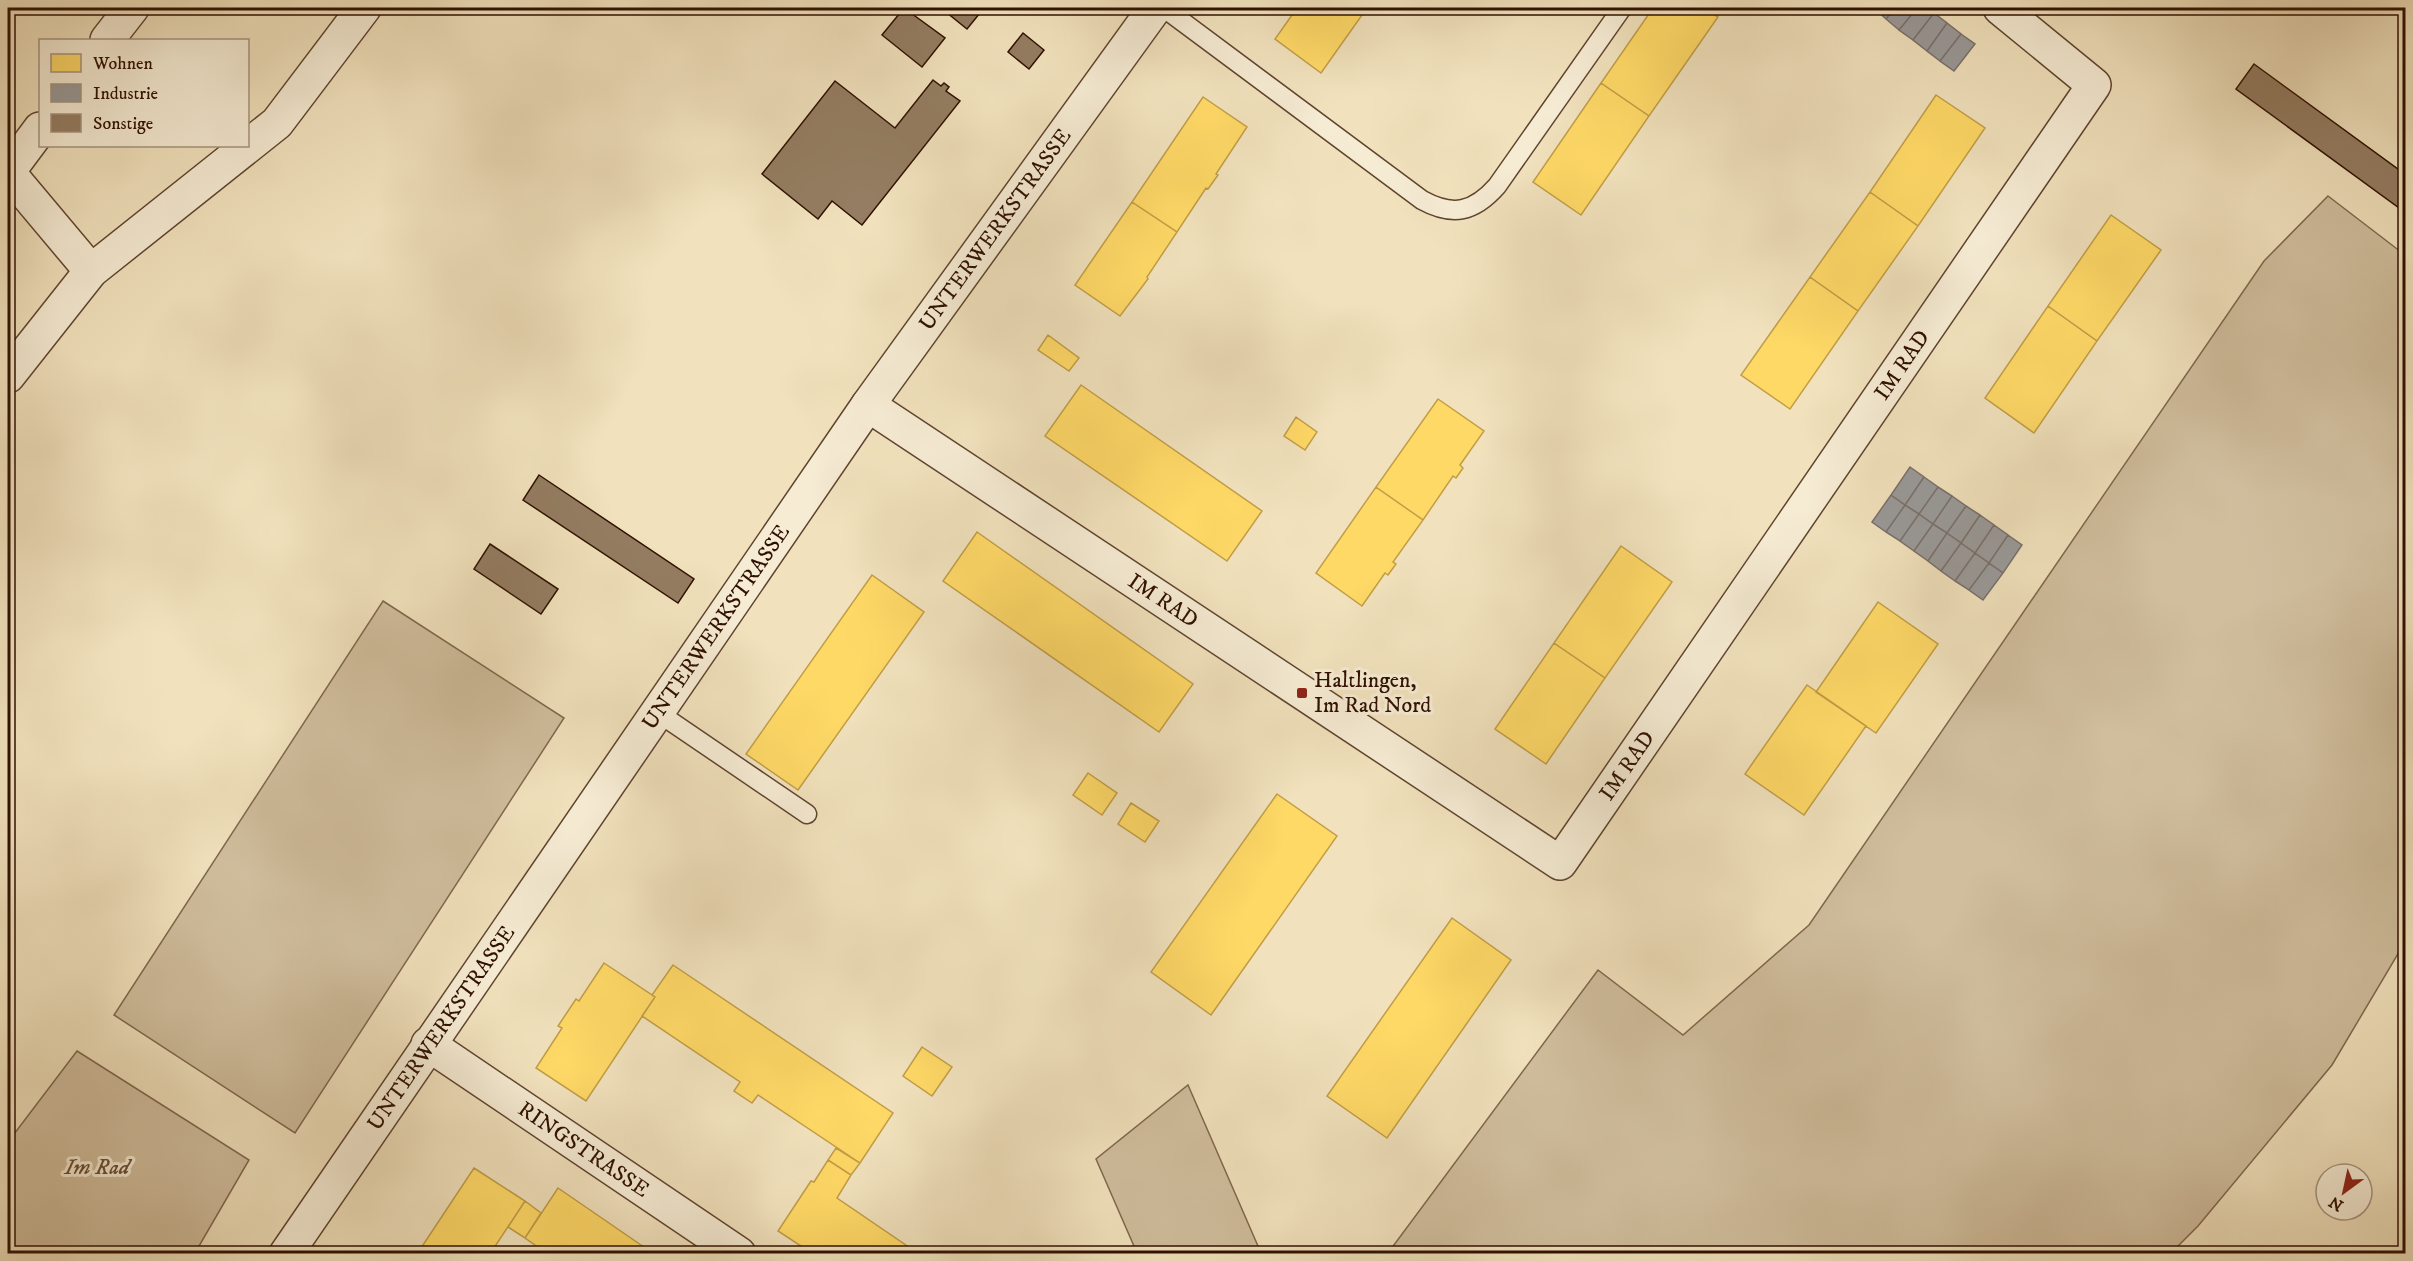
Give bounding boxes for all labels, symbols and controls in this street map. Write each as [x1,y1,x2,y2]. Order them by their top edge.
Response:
legend [39,39,249,147]
text: Wohnen [92,53,154,75]
text: Industrie [93,83,158,105]
text: Sonstige [93,113,153,135]
street label: UNTERWERKSTRASSE [913,123,1077,336]
street label: IM RAD [1868,325,1935,405]
street label: UNTERWERKSTRASSE [636,519,795,735]
street label: IM RAD [1123,567,1204,633]
place label: Haltlingen, Im Rad Nord [1314,667,1431,719]
marker: Haltlingen, Im Rad Nord [1295,686,1309,700]
street label: IM RAD [1593,725,1660,806]
street label: UNTERWERKSTRASSE [361,920,521,1136]
street label: RINGSTRASSE [513,1095,655,1203]
park label: Im Rad [63,1154,133,1181]
north arrow [2314,1162,2374,1222]
text: N [2325,1192,2347,1216]

